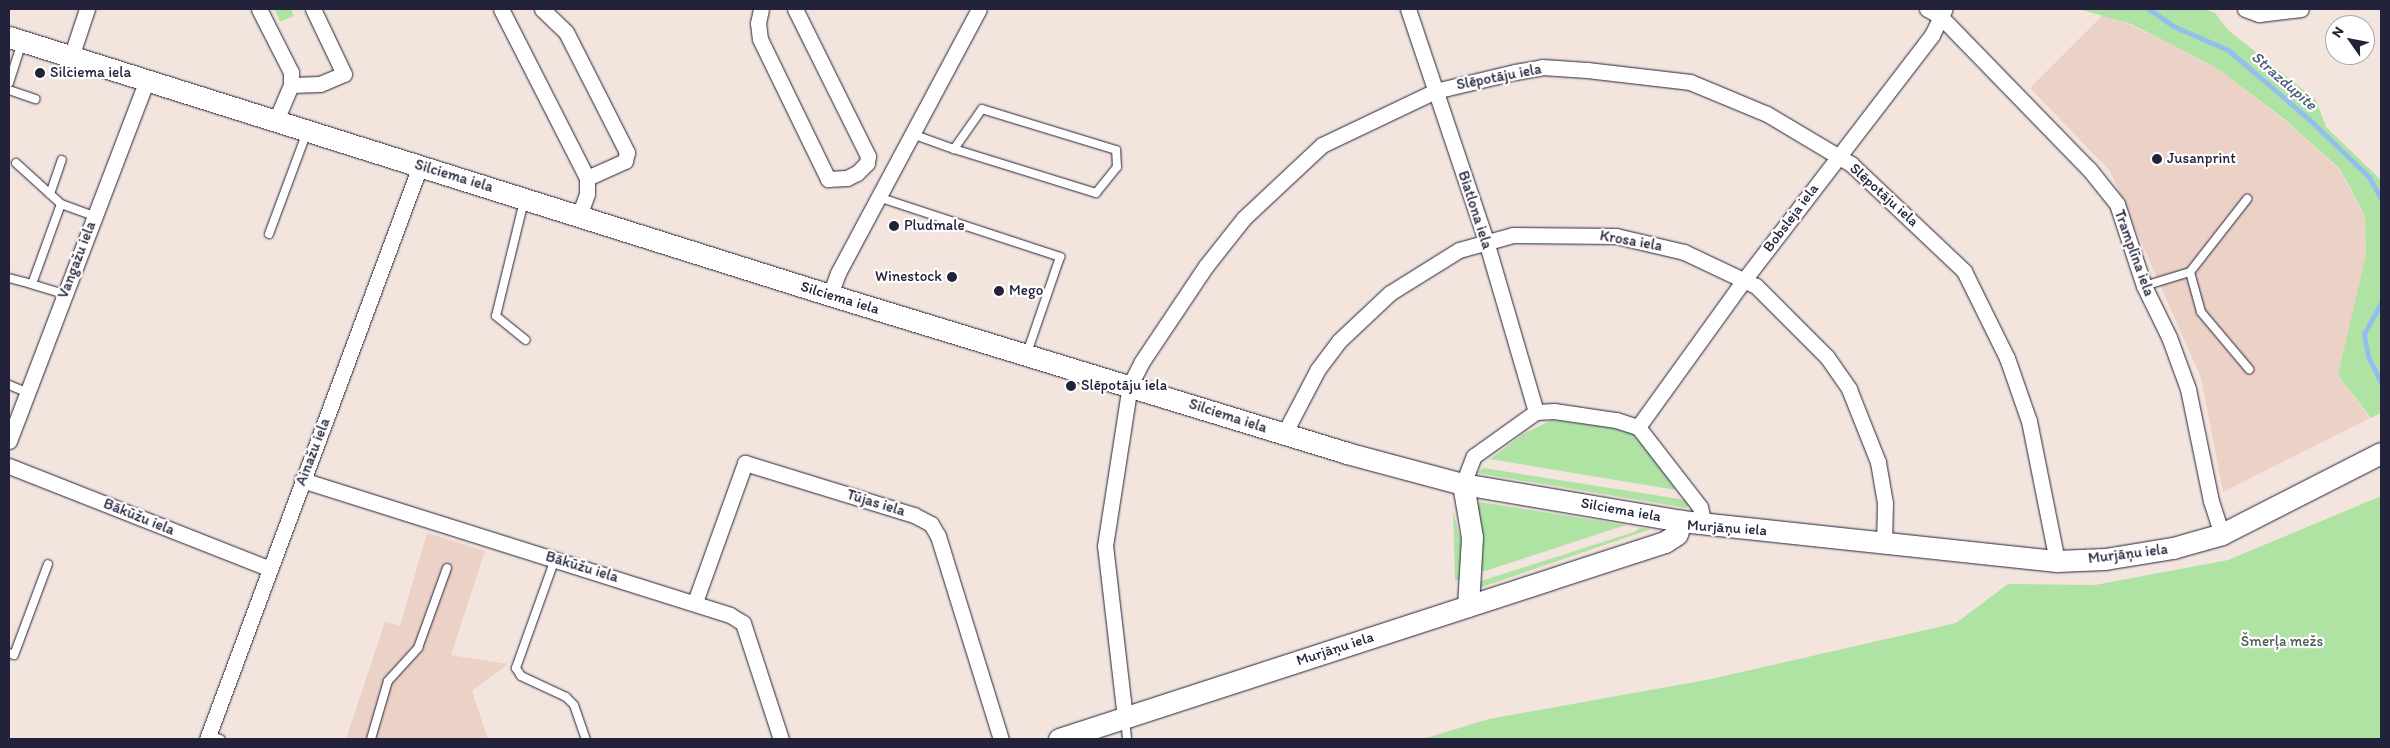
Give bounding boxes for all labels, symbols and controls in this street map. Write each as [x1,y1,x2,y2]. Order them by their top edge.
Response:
north arrow [2325,15,2375,65]
text: N [2328,24,2348,41]
water label: Strazdupīte [2247,47,2321,115]
street label: Slēpotāju iela [1455,60,1543,94]
place label: Silciema iela [50,64,131,82]
marker: Silciema iela [34,67,46,79]
place label: Jusanprint [2167,150,2236,168]
marker: Jusanprint [2151,153,2163,165]
street label: Silciema iela [413,156,495,196]
street label: Slēpotāju iela [1846,159,1922,231]
street label: Biatlona iela [1454,169,1496,251]
street label: Bobsleja iela [1759,180,1823,256]
street label: Tramplīna iela [2110,207,2158,299]
place label: Pludmale [904,217,965,235]
street label: Vangažu iela [54,219,100,301]
marker: Pludmale [888,220,900,232]
street label: Krosa iela [1598,227,1664,255]
place label: Winestock [875,268,942,286]
marker: Winestock [946,271,958,283]
street label: Silciema iela [799,278,881,318]
place label: Mego [1009,282,1043,300]
marker: Mego [993,285,1005,297]
place label: Slēpotāju iela [1081,377,1168,395]
marker: Slēpotāju iela [1065,380,1077,392]
street label: Silciema iela [1187,395,1269,437]
street label: Ainažu iela [292,416,334,488]
street label: Tūjas iela [845,486,907,520]
street label: Silciema iela [1579,494,1663,526]
street label: Bākūžu iela [101,495,177,539]
street label: Murjāņu iela [1686,516,1768,540]
street label: Murjāņu iela [2087,540,2169,568]
street label: Bākūžu iela [543,547,621,587]
street label: Murjāņu iela [1294,628,1376,670]
park label: Šmerļa mežs [2241,633,2323,651]

